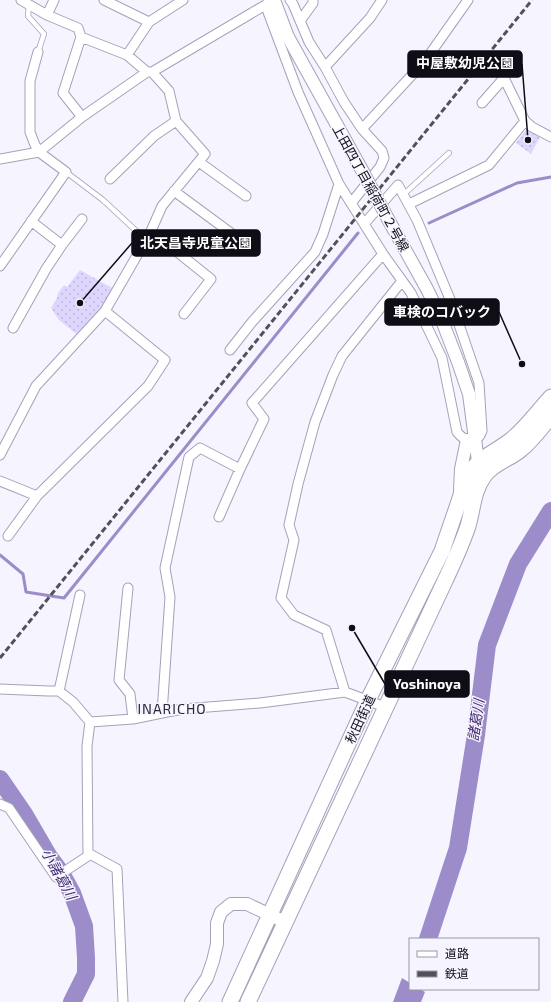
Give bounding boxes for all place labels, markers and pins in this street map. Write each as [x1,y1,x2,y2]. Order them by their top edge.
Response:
callout: 中屋敷幼児公園 [408,51,522,77]
callout: 北天昌寺児童公園 [132,230,260,256]
callout: 車検のコバック [385,299,499,325]
callout: Yoshinoya [385,671,469,697]

